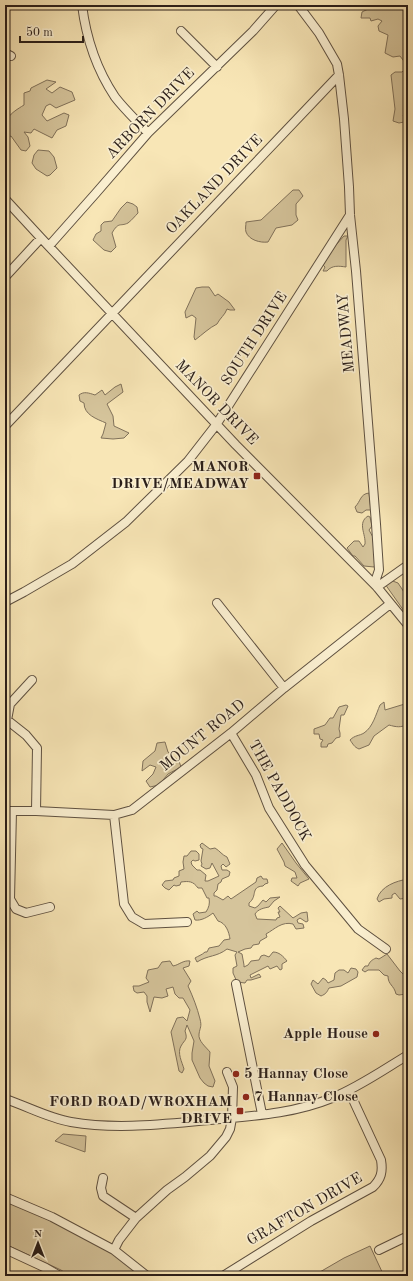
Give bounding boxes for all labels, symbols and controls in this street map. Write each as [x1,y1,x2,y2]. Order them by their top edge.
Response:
scale bar [20,18,83,44]
text: 50 m [26,26,53,39]
street label: ARBORN DRIVE [104,66,198,162]
street label: OAKLAND DRIVE [164,132,266,238]
street label: SOUTH DRIVE [219,290,291,388]
street label: MEADWAY [336,292,358,373]
street label: MANOR DRIVE [172,358,260,448]
place label: MANOR DRIVE/MEADWAY [111,460,249,492]
marker: MANOR DRIVE/MEADWAY [252,471,262,481]
street label: MOUNT ROAD [158,697,248,775]
street label: THE PADDOCK [245,738,313,844]
place label: Apple House [283,1027,368,1042]
marker: Apple House [371,1029,381,1039]
place label: 5 Hannay Close [244,1067,348,1082]
marker: 5 Hannay Close [231,1069,241,1079]
place label: 7 Hannay Close [254,1090,358,1105]
marker: 7 Hannay Close [241,1092,251,1102]
place label: FORD ROAD/WROXHAM DRIVE [49,1095,232,1127]
marker: FORD ROAD/WROXHAM DRIVE [235,1106,245,1116]
street label: GRAFTON DRIVE [245,1171,365,1249]
north arrow [18,1223,58,1263]
text: N [34,1229,43,1240]

